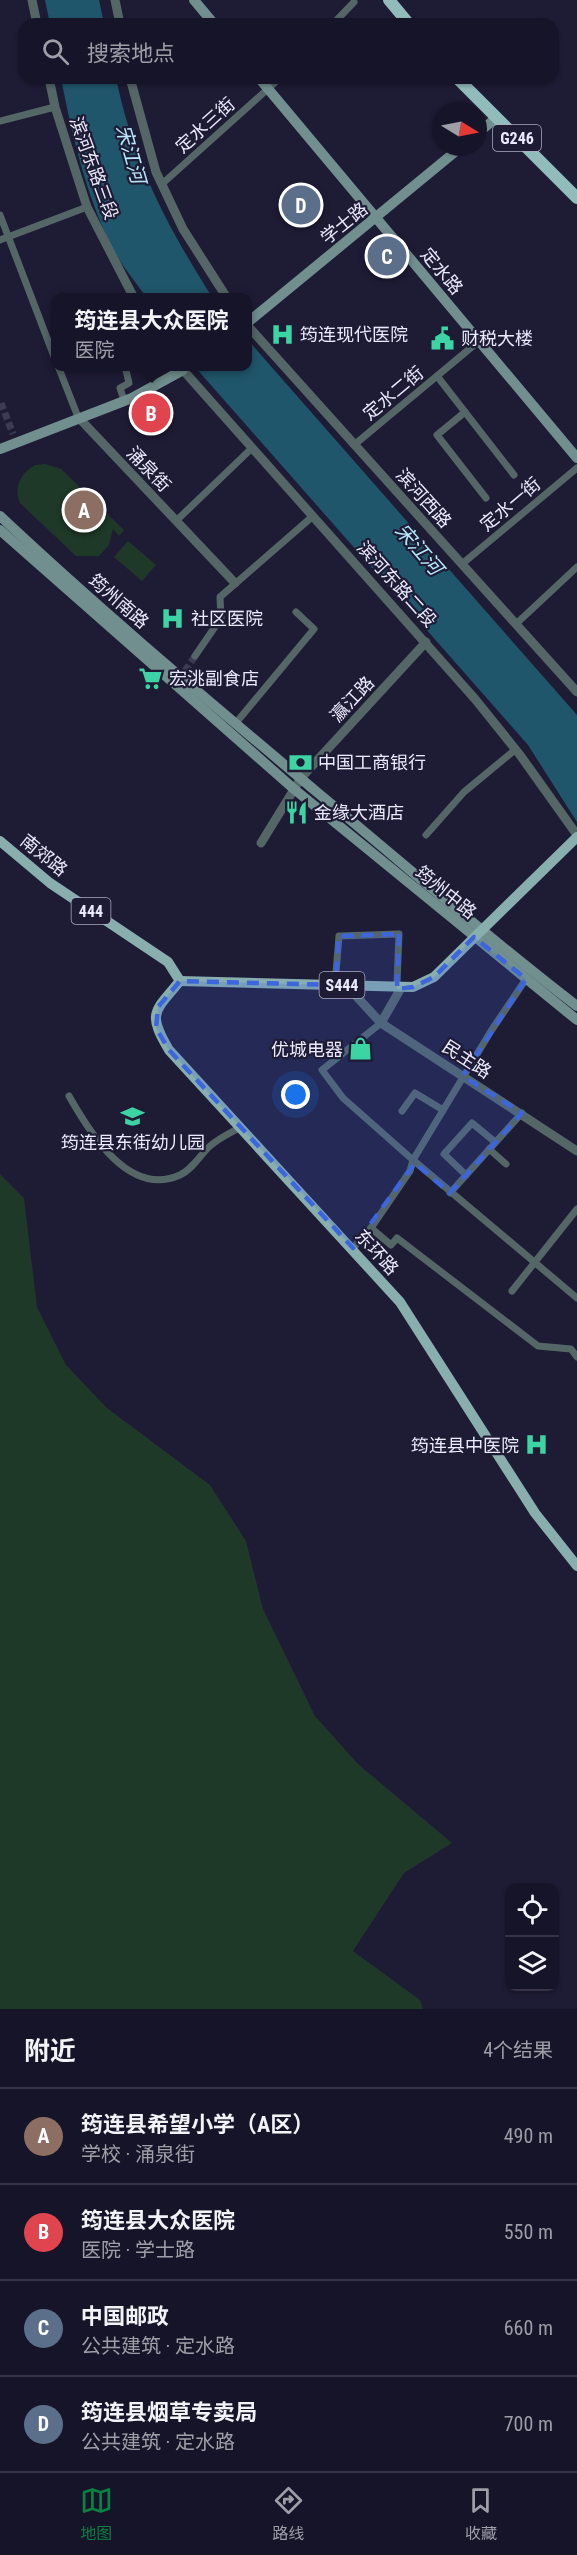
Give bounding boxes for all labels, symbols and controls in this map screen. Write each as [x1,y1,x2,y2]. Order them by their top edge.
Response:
search box [18,18,559,84]
icon: search [39,35,72,68]
text: 搜索地点 [87,41,175,66]
street label: 定水三街 [171,93,239,157]
north arrow [433,102,487,156]
street label: 滨河东路三段 [66,114,122,222]
water label: 宋江河 [111,122,152,190]
road number: G246 [493,125,541,151]
pin: D [282,182,320,228]
street label: 学士路 [316,198,372,248]
pin: C [368,234,406,278]
street label: 定水路 [417,244,467,298]
popup [51,293,252,371]
text: 筠连县大众医院 [74,308,229,333]
hospital icon: 筠连现代医院 [269,321,295,347]
place label: 筠连现代医院 [300,324,408,345]
public building icon: 财税大楼 [430,325,456,351]
place label: 财税大楼 [461,328,533,349]
text: 医院 [74,338,114,362]
street label: 定水二街 [359,362,427,424]
pin: B [132,390,170,436]
street label: 涌泉街 [123,442,175,496]
street label: 滨河西路 [392,464,456,532]
street label: 定水一街 [476,473,544,535]
pin: A [64,488,104,532]
water label: 宋江河 [390,518,450,583]
street label: 滨河东路二段 [353,537,441,631]
street label: 筠州南路 [85,569,153,633]
hospital icon: 社区医院 [160,605,186,631]
place label: 社区医院 [191,608,263,629]
supermarket icon: 宏洮副食店 [138,665,164,691]
place label: 宏洮副食店 [169,668,259,689]
street label: 瀛江路 [326,672,378,726]
bank icon: 中国工商银行 [287,749,313,775]
place label: 中国工商银行 [318,752,426,773]
restaurant icon: 金缘大酒店 [283,799,309,825]
place label: 金缘大酒店 [314,802,404,823]
street label: 南郊路 [16,830,72,880]
street label: 筠州中路 [411,861,481,923]
road number: 444 [72,898,110,924]
road number: S444 [320,972,364,998]
street label: 民主路 [439,1035,495,1083]
shop icon: 优城电器 [348,1036,374,1062]
place label: 优城电器 [271,1039,343,1060]
your location [281,1080,310,1109]
school or university icon: 筠连县东街幼儿园 [120,1103,146,1129]
place label: 筠连县东街幼儿园 [61,1132,205,1153]
street label: 东环路 [351,1225,403,1279]
hospital icon: 筠连县中医院 [524,1432,550,1458]
place label: 筠连县中医院 [411,1435,519,1456]
map controls [505,1883,559,1991]
button: locate [505,1883,559,1937]
button: layers [505,1937,559,1991]
text: 附近 [24,2036,76,2066]
text: 4个结果 [483,2038,553,2062]
text: 筠连县希望小学（A区） [81,2112,314,2137]
text: A [38,2124,49,2148]
text: 490 m [504,2124,553,2148]
text: 学校 · 涌泉街 [81,2142,195,2166]
text: 筠连县大众医院 [81,2208,235,2233]
text: B [38,2220,49,2244]
text: 550 m [504,2220,553,2244]
text: 医院 · 学士路 [81,2238,195,2262]
text: 中国邮政 [81,2304,169,2329]
text: C [38,2316,49,2340]
text: 660 m [504,2316,553,2340]
text: 公共建筑 · 定水路 [81,2334,235,2358]
text: 筠连县烟草专卖局 [81,2400,257,2425]
text: D [38,2412,49,2436]
text: 700 m [504,2412,553,2436]
text: 公共建筑 · 定水路 [81,2430,235,2454]
tab: 地图 [80,2484,113,2544]
tab: 路线 [272,2484,305,2544]
tab: 收藏 [464,2484,497,2544]

